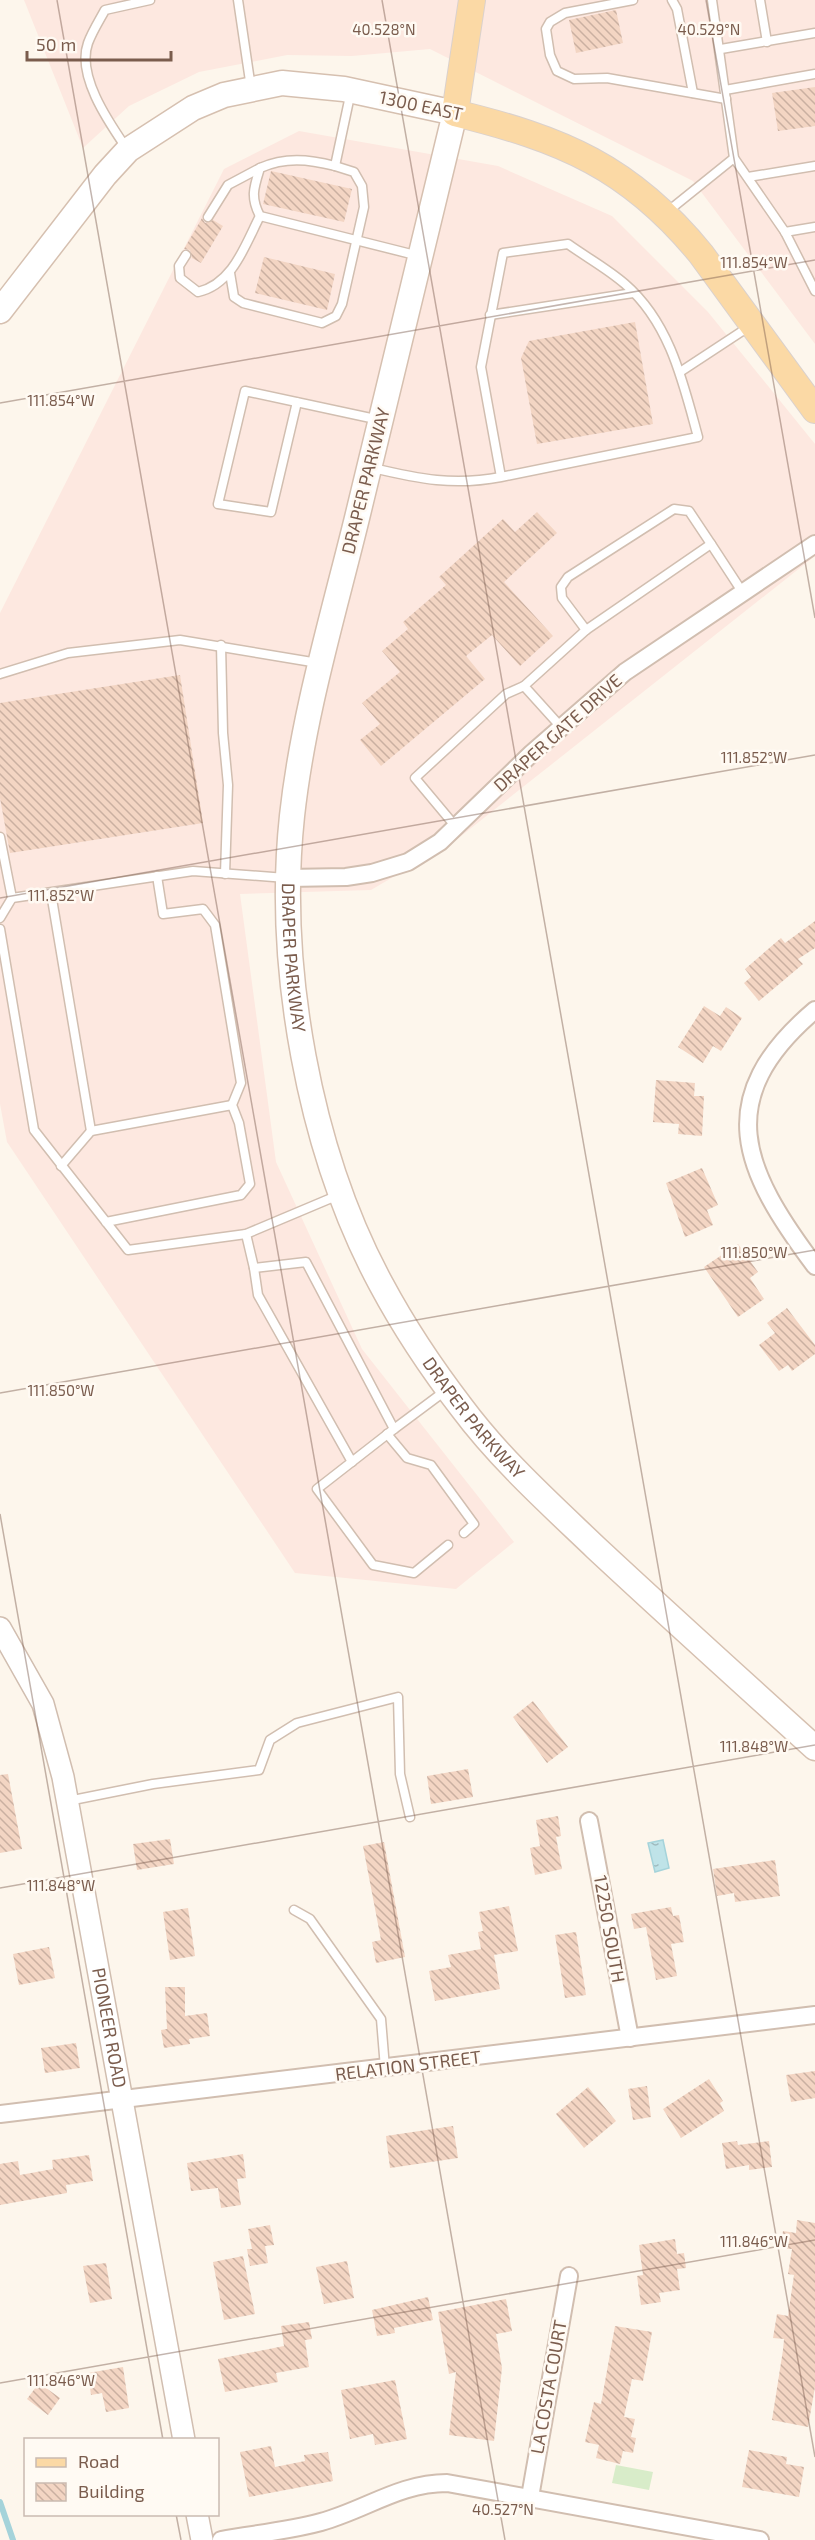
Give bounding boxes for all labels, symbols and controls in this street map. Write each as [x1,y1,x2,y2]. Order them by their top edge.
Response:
text: 40.528°N [352,20,416,38]
text: 40.529°N [678,20,740,38]
scale bar [27,24,171,62]
text: 50 m [36,33,76,55]
street label: 1300 EAST [377,85,465,125]
text: 111.854°W [720,253,788,271]
text: 111.854°W [27,391,95,409]
street label: DRAPER PARKWAY [336,405,394,556]
street label: DRAPER GATE DRIVE [489,669,626,796]
text: 111.852°W [721,748,787,766]
street label: DRAPER PARKWAY [278,883,311,1035]
text: 111.852°W [28,886,94,904]
text: 111.850°W [720,1243,788,1261]
street label: DRAPER PARKWAY [419,1353,530,1483]
text: 111.850°W [27,1381,95,1399]
text: 111.848°W [720,1737,788,1755]
street label: 12250 SOUTH [590,1873,630,1984]
text: 111.848°W [27,1876,95,1894]
street label: PIONEER ROAD [88,1966,132,2089]
street label: RELATION STREET [334,2045,483,2085]
text: 111.846°W [720,2232,788,2250]
street label: LA COSTA COURT [525,2317,571,2456]
text: 111.846°W [27,2371,95,2389]
legend [24,2438,219,2516]
text: Road [78,2450,119,2472]
text: Building [78,2480,145,2502]
text: 40.527°N [472,2500,534,2518]

